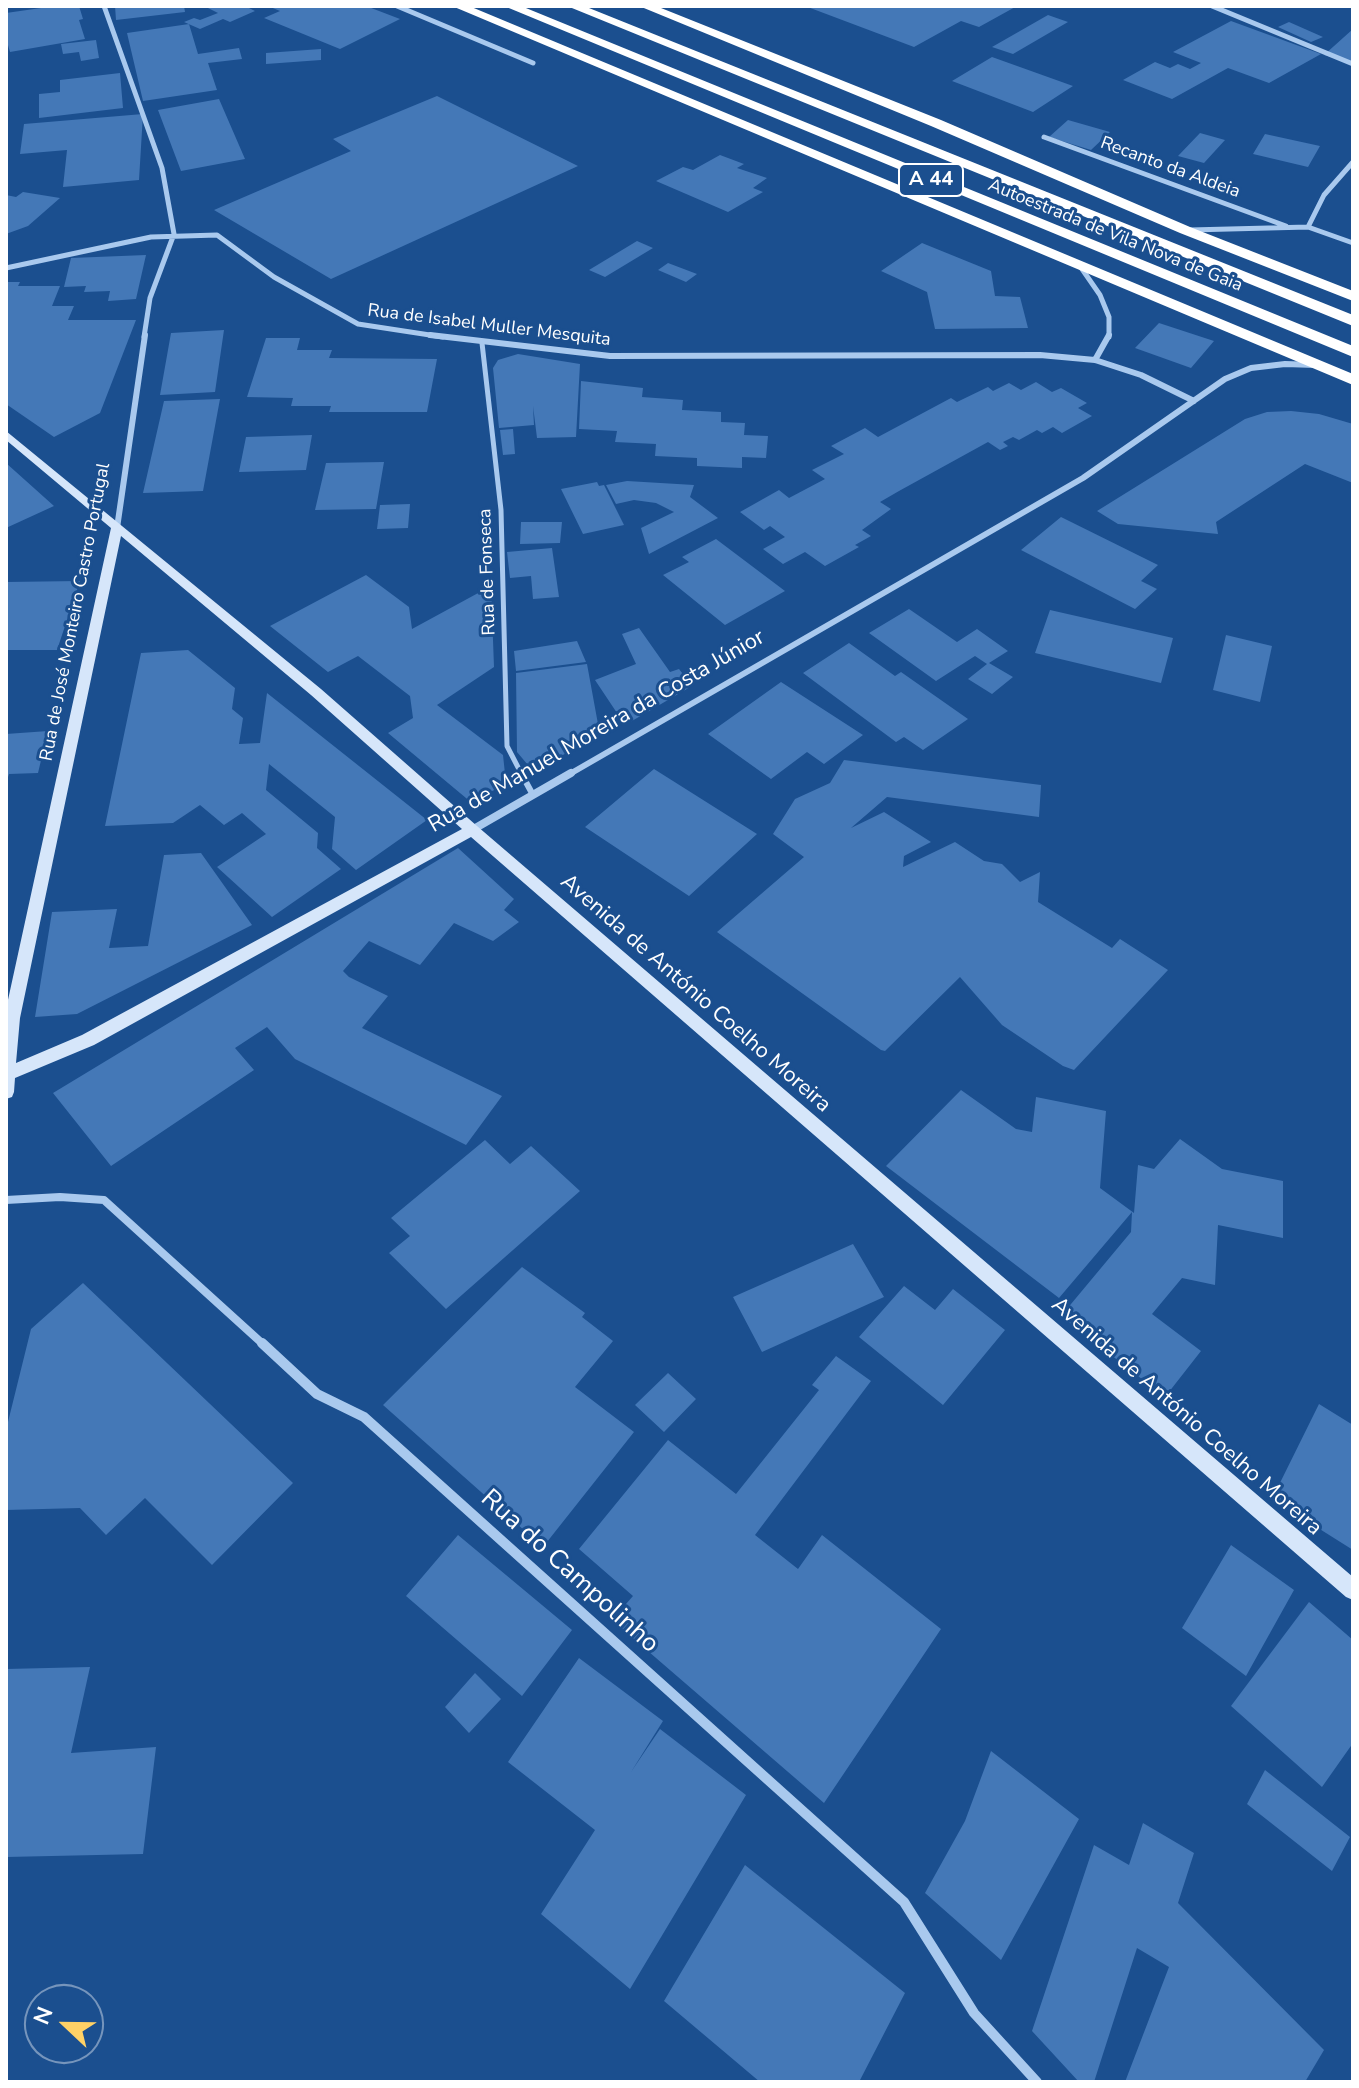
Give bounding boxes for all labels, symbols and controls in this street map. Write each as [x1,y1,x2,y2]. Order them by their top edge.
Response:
street label: Recanto da Aldeia [1097,133,1243,203]
road number: A 44 [899,164,963,196]
street label: Autoestrada de Vila Nova de Gaia [985,175,1245,297]
street label: Rua de Isabel Muller Mesquita [366,300,612,352]
street label: Rua de José Monteiro Castro Portugal [36,461,116,763]
street label: Rua de Fonseca [475,508,501,636]
street label: Rua de Manuel Moreira da Costa Júnior [424,625,770,839]
street label: Avenida de António Coelho Moreira [554,869,836,1119]
street label: Avenida de António Coelho Moreira [1045,1292,1327,1542]
street label: Rua do Campolinho [473,1484,665,1660]
north arrow [24,1984,104,2064]
text: N [27,2003,61,2029]

